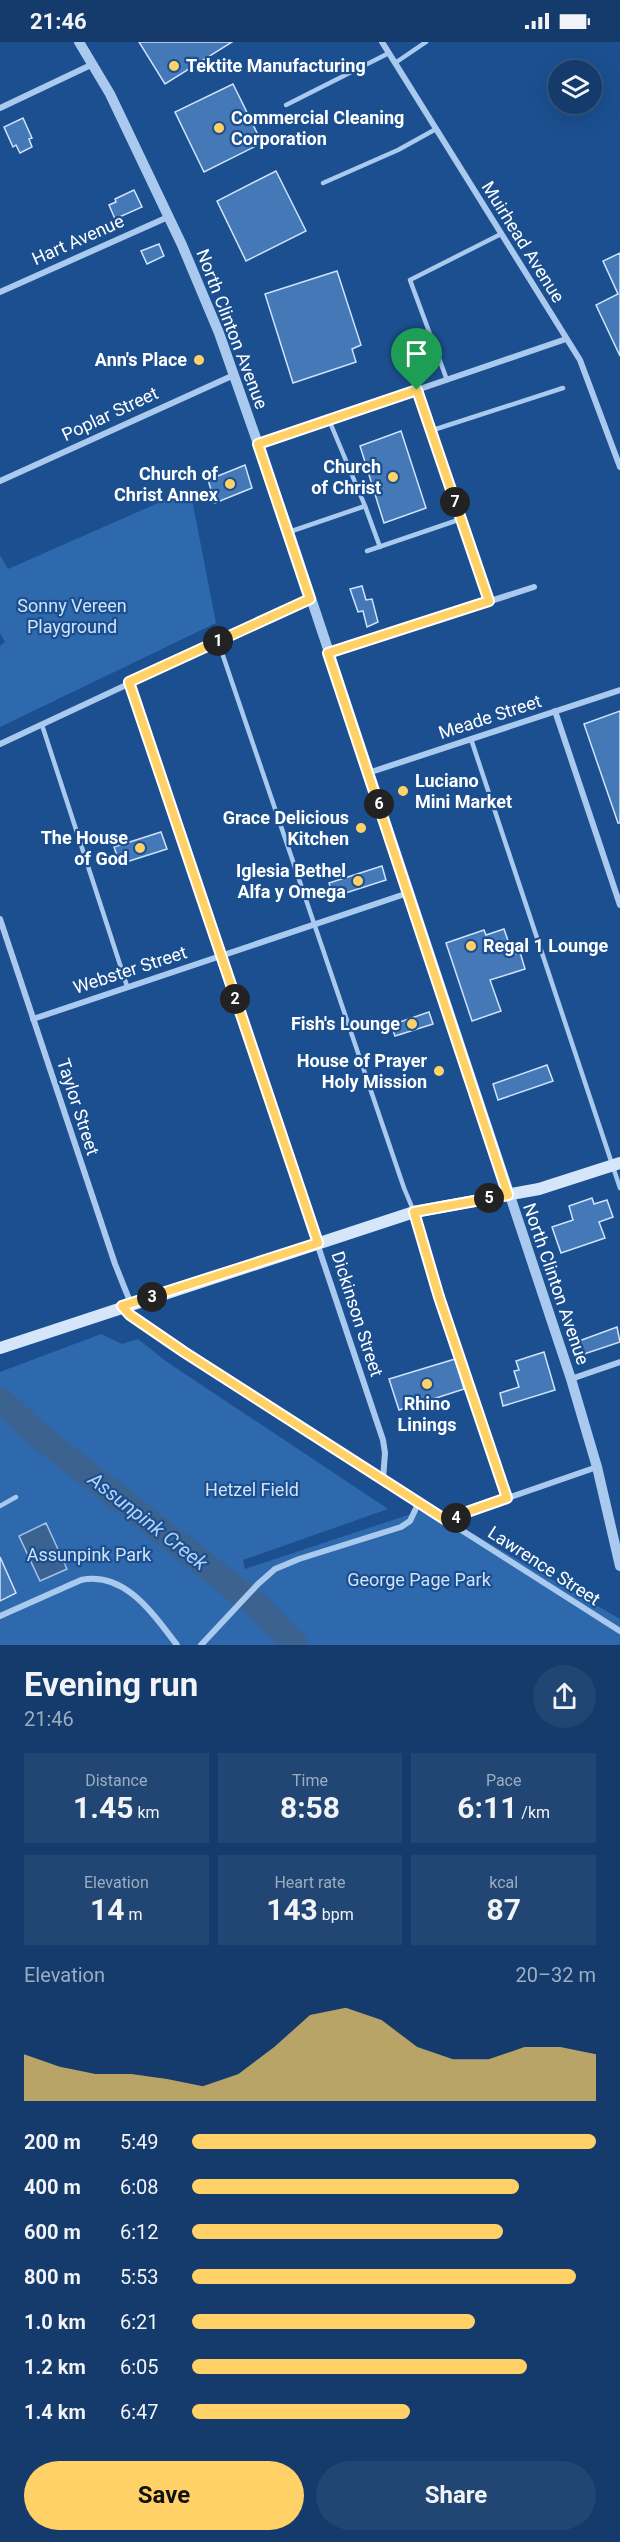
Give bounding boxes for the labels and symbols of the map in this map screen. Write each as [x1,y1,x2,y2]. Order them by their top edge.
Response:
place label: Tektite Manufacturing [186,55,366,76]
marker: Tektite Manufacturing [167,59,181,73]
place label: Commercial Cleaning Corporation [231,107,404,149]
marker: Commercial Cleaning Corporation [212,121,226,135]
street label: Muirhead Avenue [478,177,569,306]
street label: Hart Avenue [29,210,127,269]
street label: North Clinton Avenue [192,246,273,412]
pin [391,328,442,390]
place label: Ann's Place [95,349,187,370]
marker: Ann's Place [192,353,206,367]
street label: Poplar Street [58,382,161,445]
place label: Church of Christ [311,456,381,498]
place label: Church of Christ Annex [114,463,219,505]
marker: Church of Christ [386,470,400,484]
marker: Church of Christ Annex [223,477,237,491]
pin: 7 [440,487,470,517]
park label: Sonny Vereen Playground [17,595,127,637]
pin: 1 [203,626,233,656]
street label: Meade Street [436,690,544,743]
place label: Luciano Mini Market [415,770,512,812]
marker: Luciano Mini Market [396,784,410,798]
pin: 6 [364,789,394,819]
place label: Grace Delicious Kitchen [223,807,349,849]
marker: Grace Delicious Kitchen [354,821,368,835]
place label: The House of God [41,827,128,869]
marker: The House of God [133,841,147,855]
place label: Iglesia Bethel Alfa y Omega [236,860,346,902]
marker: Iglesia Bethel Alfa y Omega [351,874,365,888]
place label: Regal 1 Lounge [483,935,609,956]
marker: Regal 1 Lounge [464,939,478,953]
street label: Webster Street [70,941,189,998]
pin: 2 [220,984,250,1014]
place label: Fish's Lounge [291,1013,400,1034]
marker: Fish's Lounge [405,1017,419,1031]
place label: House of Prayer Holy Mission [297,1050,427,1092]
street label: Taylor Street [53,1056,104,1158]
marker: House of Prayer Holy Mission [432,1064,446,1078]
pin: 5 [474,1183,504,1213]
street label: North Clinton Avenue [519,1200,594,1367]
street label: Dickinson Street [327,1249,388,1379]
pin: 3 [137,1282,167,1312]
marker: Rhino Linings [420,1377,434,1391]
place label: Rhino Linings [398,1393,456,1435]
water label: Assunpink Creek [83,1466,213,1576]
park label: Hetzel Field [205,1479,299,1500]
pin: 4 [441,1503,471,1533]
street label: Lawrence Street [484,1522,604,1610]
park label: Assunpink Park [27,1544,152,1565]
park label: George Page Park [347,1569,492,1590]

